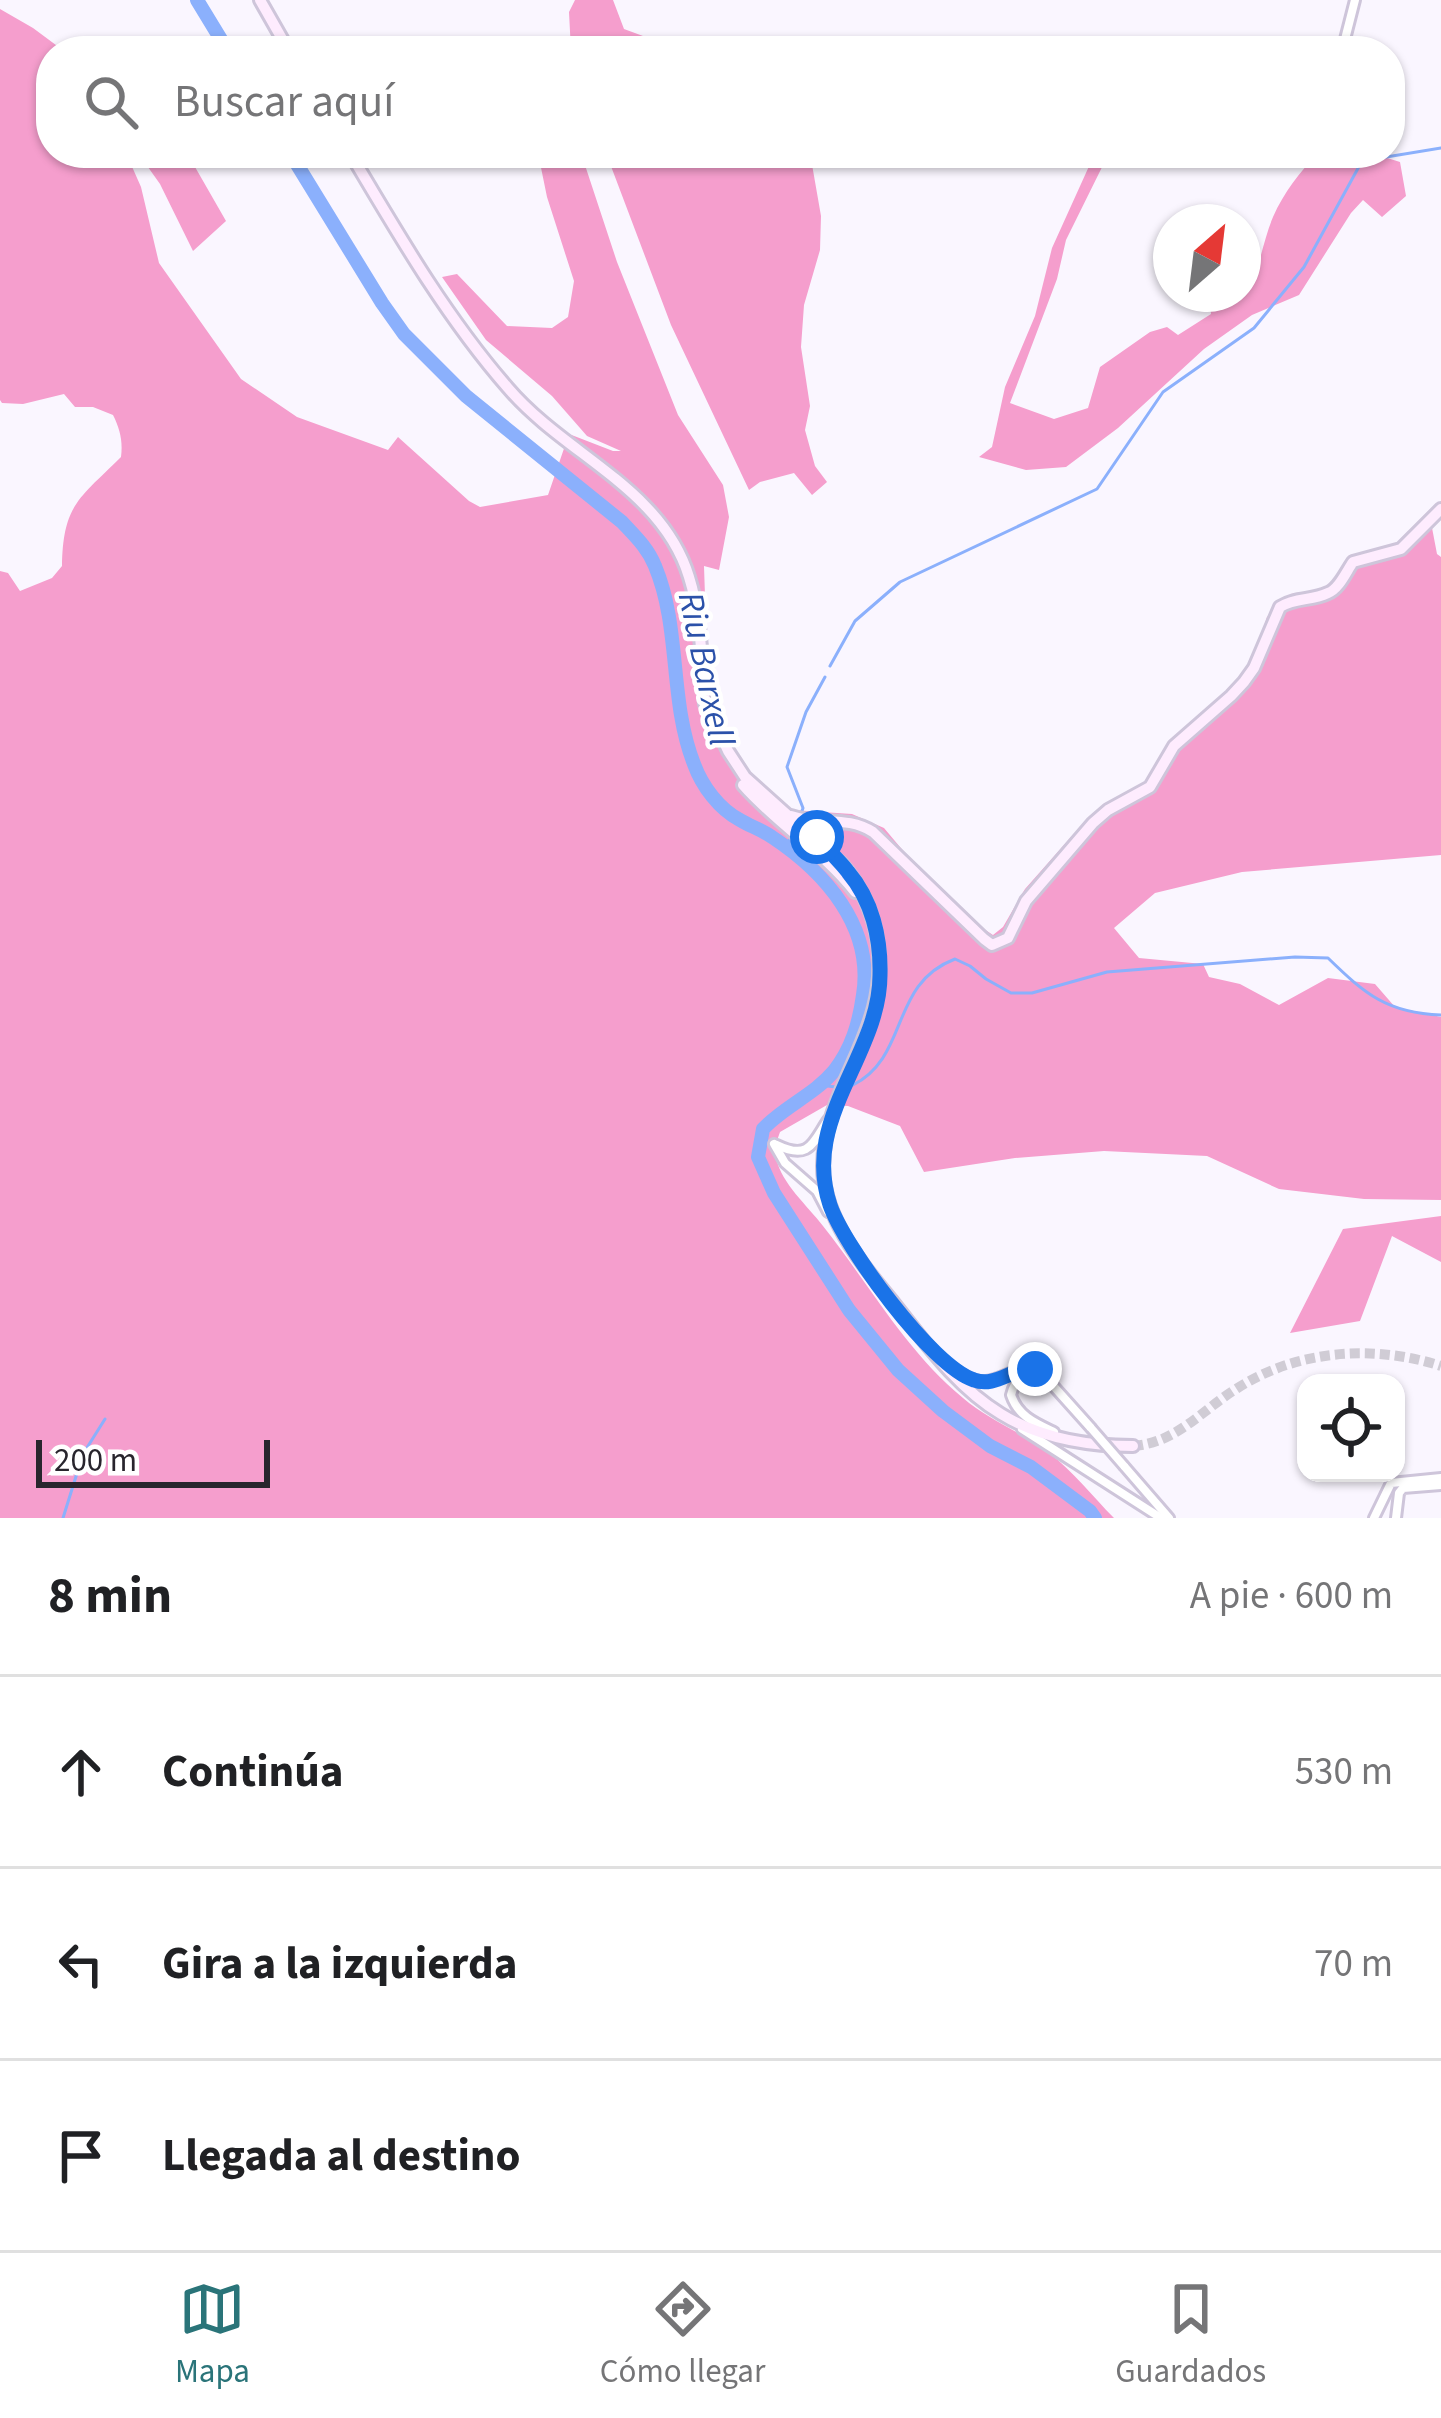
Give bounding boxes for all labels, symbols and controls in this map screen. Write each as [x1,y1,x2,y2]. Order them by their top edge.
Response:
search box [36,36,1405,168]
icon: search [78,69,144,135]
text: Buscar aquí [174,70,394,134]
north arrow [1153,204,1261,312]
water label: Riu Barxell [665,587,747,751]
route start [790,810,844,864]
route end [1008,1342,1062,1396]
map controls [1297,1374,1405,1482]
button: locate [1297,1374,1405,1482]
scale bar [36,1434,270,1487]
text: 200 m [54,1437,137,1484]
text: 8 min [48,1560,172,1632]
text: A pie · 600 m [1190,1568,1393,1624]
icon: ahead [48,1739,114,1805]
text: Continúa [162,1740,344,1804]
text: 530 m [1295,1744,1393,1800]
icon: left [48,1931,114,1997]
text: Gira a la izquierda [162,1932,518,1996]
text: 70 m [1314,1936,1393,1992]
icon: arrive [48,2123,114,2189]
text: Llegada al destino [162,2124,521,2188]
tab: Mapa [175,2276,250,2395]
tab: Cómo llegar [600,2276,765,2395]
tab: Guardados [1115,2276,1266,2395]

